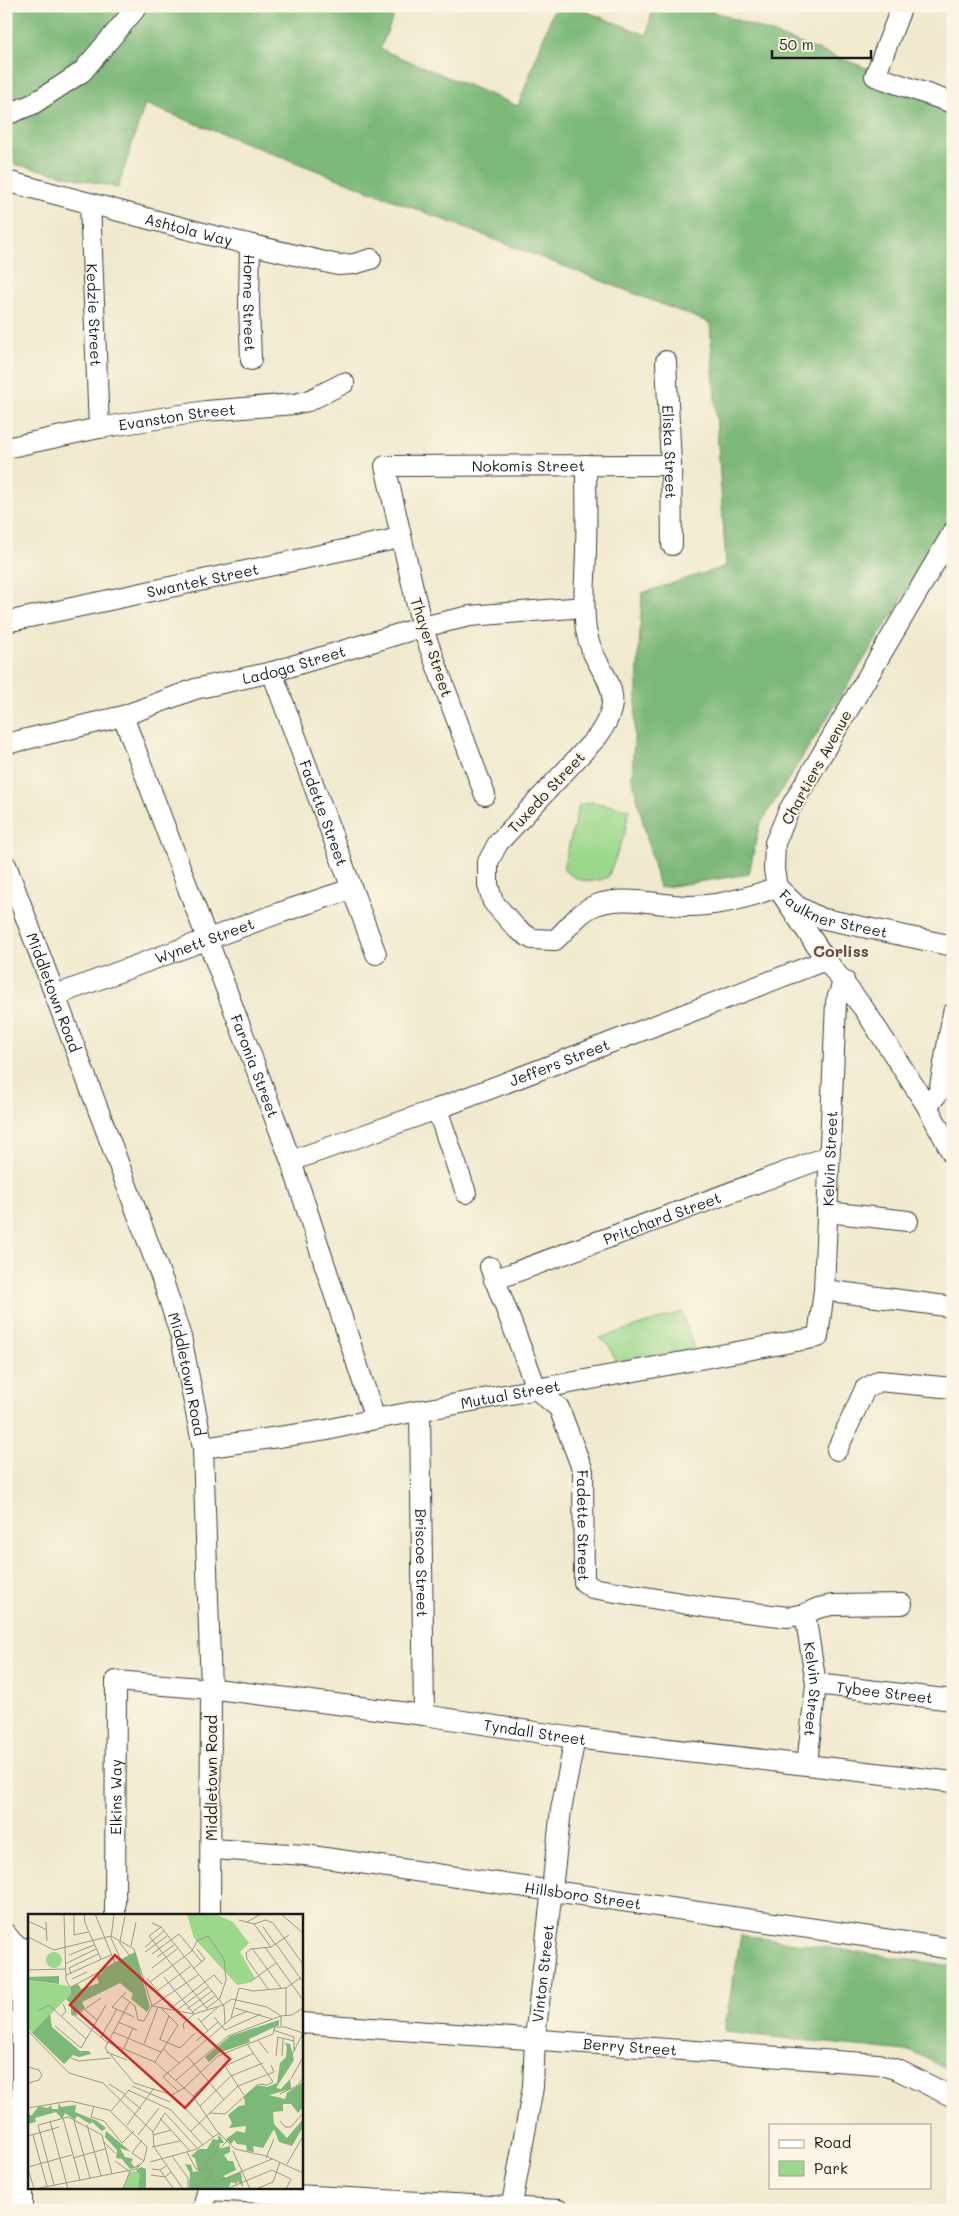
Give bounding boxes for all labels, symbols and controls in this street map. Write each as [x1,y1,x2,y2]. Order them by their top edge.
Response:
scale bar [772,28,870,60]
text: 50 m [779,34,814,54]
street label: Ashtola Way [143,208,235,250]
street label: Horne Street [239,254,261,352]
street label: Kedzie Street [82,263,107,367]
street label: Evanston Street [117,399,236,435]
street label: Eliska Street [658,404,681,499]
street label: Nokomis Street [472,455,585,476]
street label: Swantek Street [145,558,261,602]
street label: Thayer Street [407,595,457,699]
street label: Ladoga Street [240,641,348,688]
street label: Chartiers Avenue [776,706,856,828]
street label: Tuxedo Street [503,747,589,837]
street label: Fadette Street [295,757,353,869]
street label: Faulkner Street [775,885,890,942]
street label: Wynett Street [152,913,257,968]
street label: Middletown Road [22,930,86,1055]
district label: Corliss [813,940,869,961]
street label: Faronia Street [226,1011,284,1120]
street label: Jeffers Street [506,1034,612,1090]
street label: Kelvin Street [817,1110,841,1207]
street label: Pritchard Street [600,1187,724,1249]
street label: Middletown Road [164,1310,210,1438]
street label: Mutual Street [459,1375,562,1413]
street label: Fadette Street [573,1470,594,1581]
street label: Briscoe Street [411,1509,433,1617]
street label: Kelvin Street [799,1640,826,1738]
street label: Tybee Street [835,1676,934,1708]
street label: Tyndall Street [482,1714,587,1749]
street label: Middletown Road [201,1715,221,1841]
street label: Elkins Way [105,1759,126,1835]
street label: Hillsboro Street [523,1877,643,1914]
inset map [28,1914,302,2188]
street label: Vinton Street [527,1923,558,2024]
street label: Berry Street [583,2033,678,2060]
legend [769,2124,932,2188]
text: Road [814,2132,851,2152]
text: Park [814,2158,848,2178]

